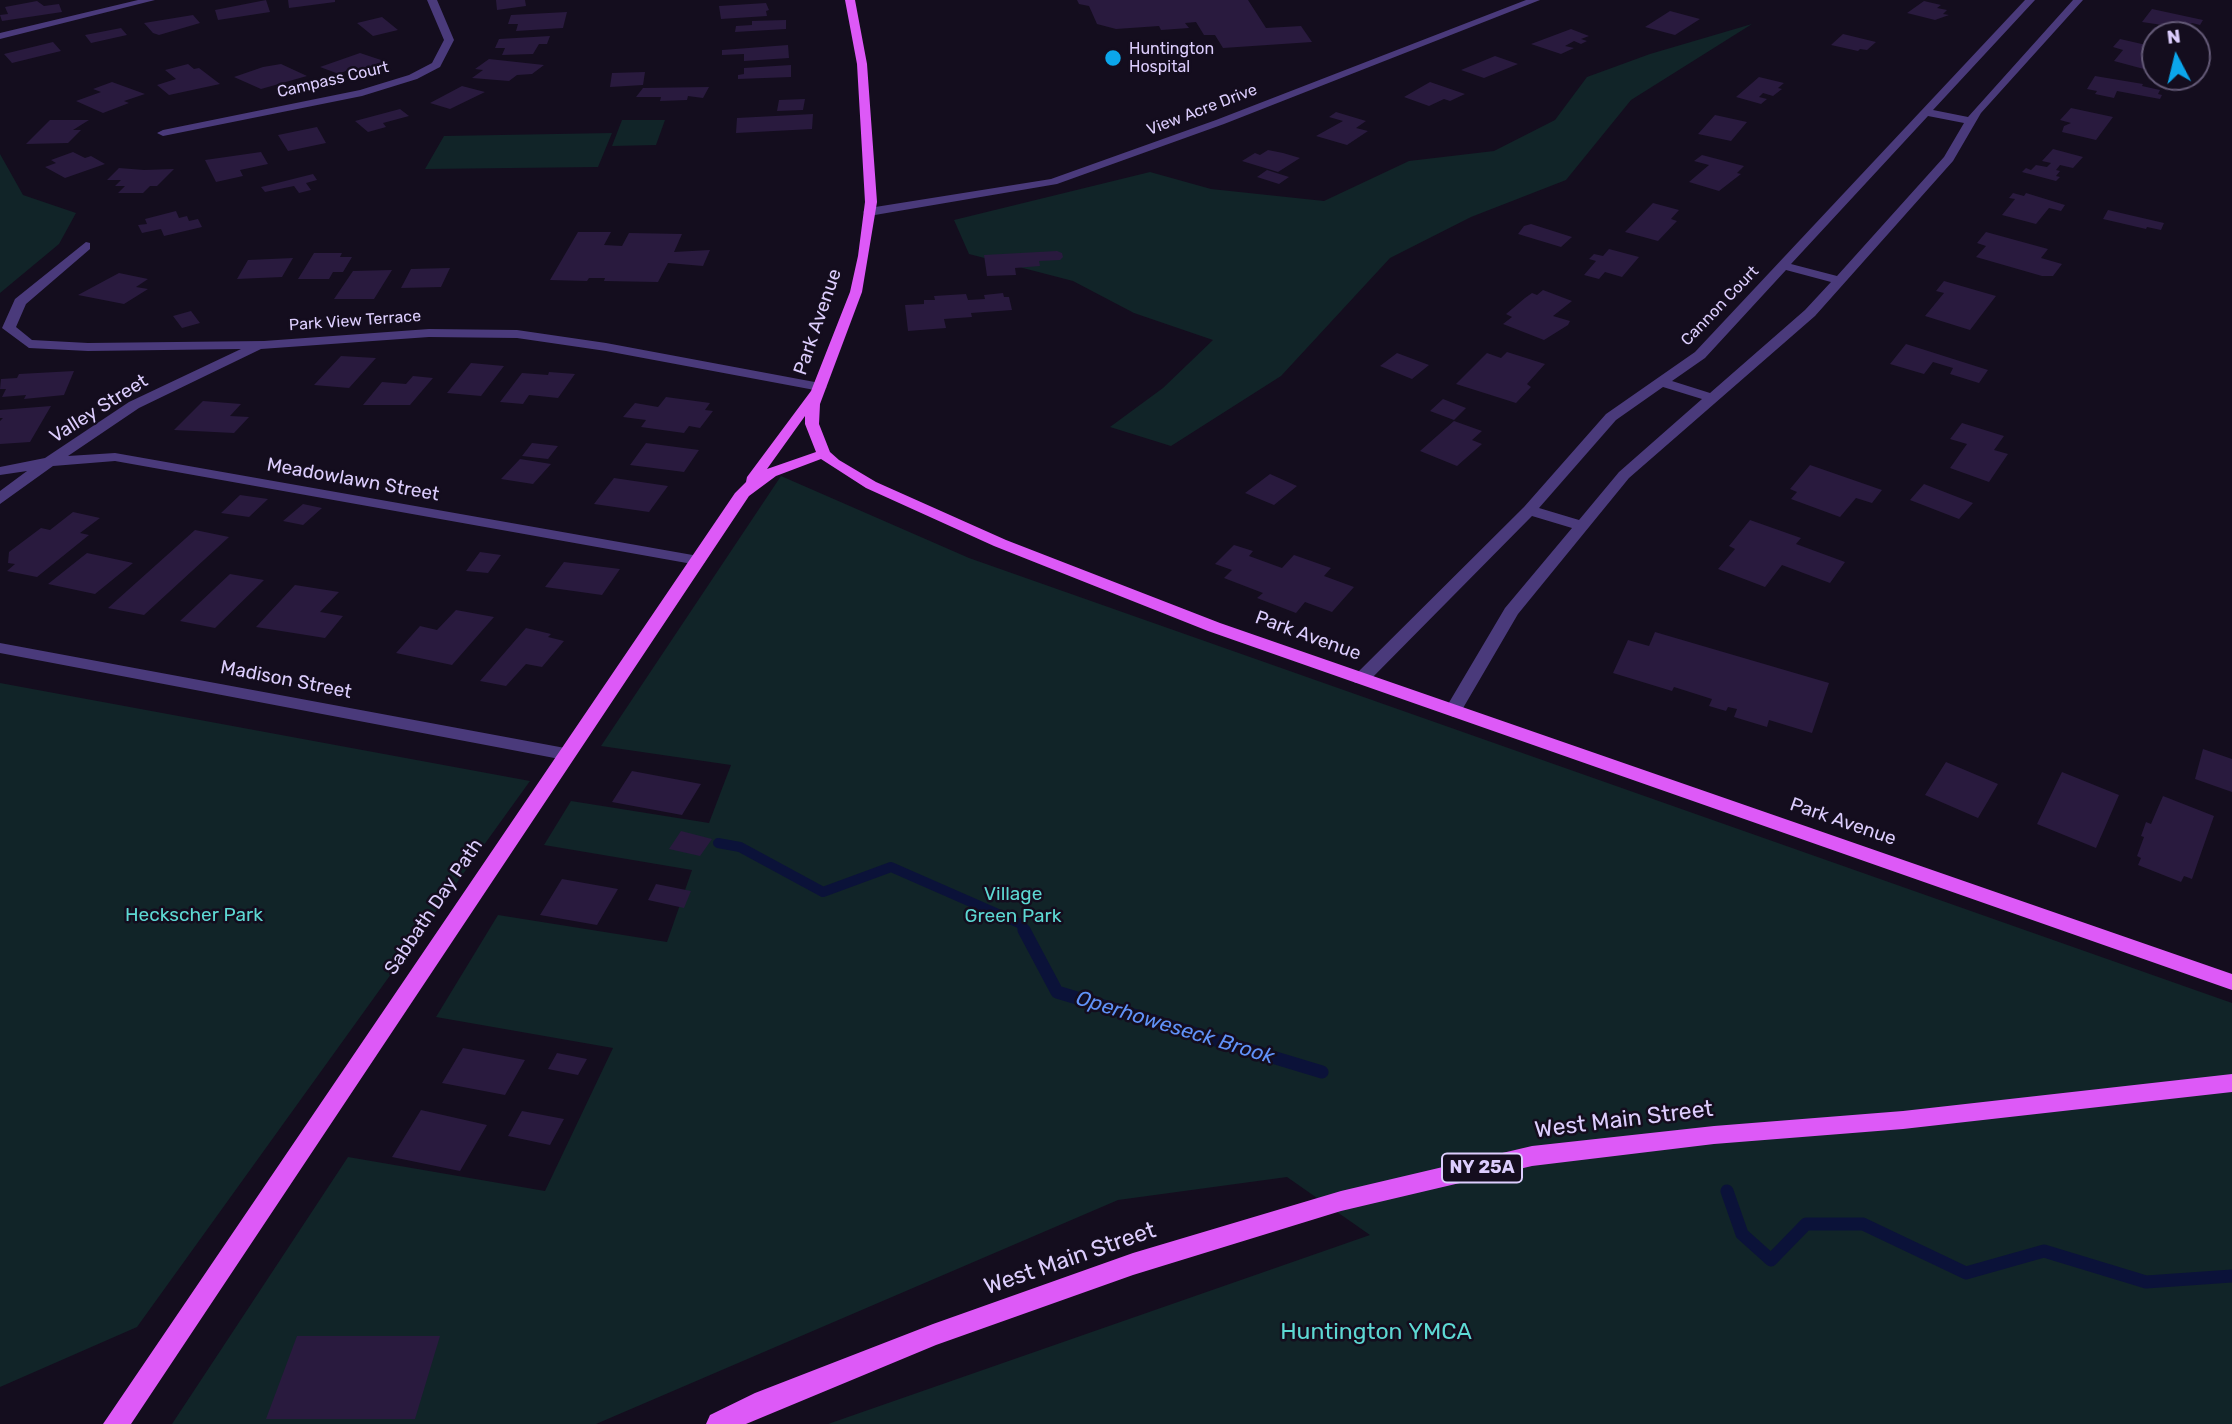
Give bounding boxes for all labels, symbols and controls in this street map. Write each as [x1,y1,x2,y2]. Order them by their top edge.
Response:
north arrow [2141,21,2211,91]
text: N [2165,24,2182,49]
place label: Huntington Hospital [1129,39,1214,77]
marker: Huntington Hospital [1103,48,1123,68]
street label: Campass Court [275,58,391,102]
street label: View Acre Drive [1144,80,1260,140]
street label: Cannon Court [1677,262,1763,350]
street label: Park Avenue [789,266,847,378]
street label: Park View Terrace [288,307,422,335]
street label: Valley Street [46,370,152,448]
street label: Meadowlawn Street [265,454,441,506]
street label: Park Avenue [1252,606,1364,666]
street label: Madison Street [218,656,354,704]
street label: Park Avenue [1787,793,1899,851]
street label: Sabbath Day Path [380,835,488,979]
park label: Village Green Park [965,884,1061,928]
park label: Heckscher Park [125,905,263,927]
water label: Operhoweseck Brook [1073,986,1277,1070]
street label: West Main Street [1533,1095,1715,1145]
road number: NY 25A [1442,1154,1522,1182]
street label: West Main Street [981,1217,1159,1301]
park label: Huntington YMCA [1280,1318,1472,1346]

